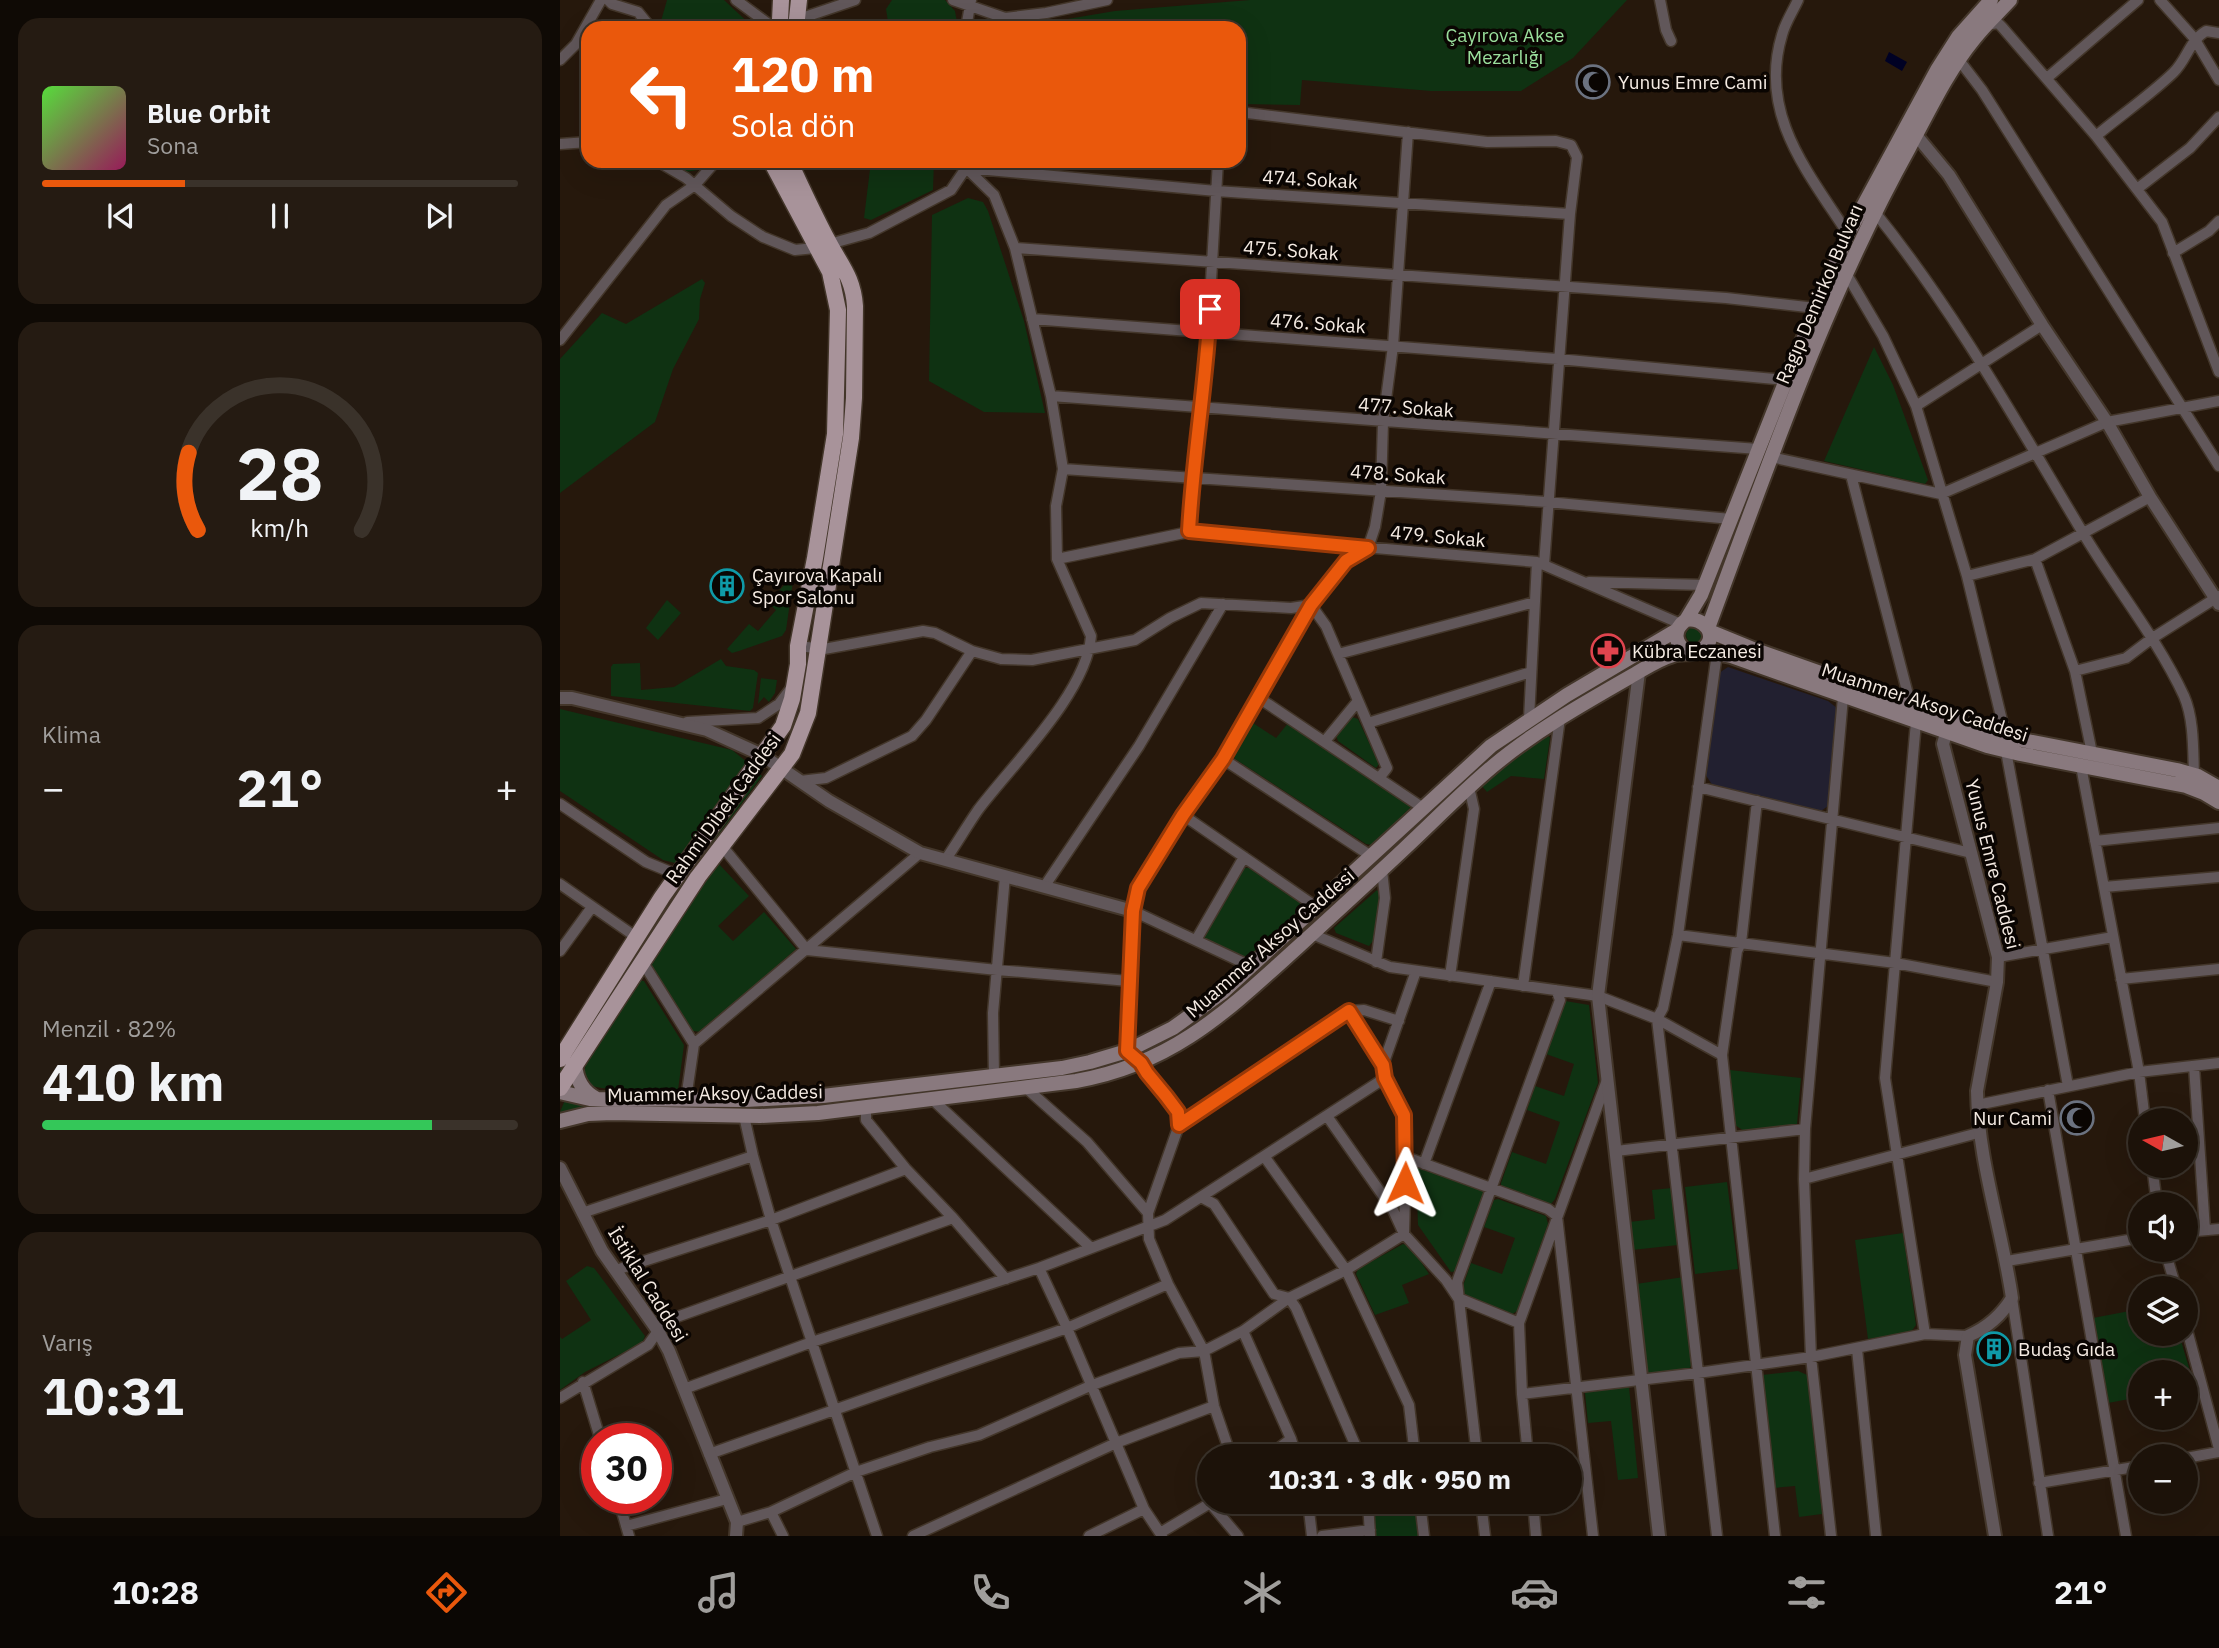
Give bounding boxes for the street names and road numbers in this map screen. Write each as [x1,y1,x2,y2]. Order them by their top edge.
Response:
street label: 474. Sokak [1262,165,1358,193]
street label: Ragıp Demirkol Bulvarı [1770,200,1868,388]
street label: 475. Sokak [1242,235,1340,265]
street label: 476. Sokak [1269,308,1367,338]
street label: 477. Sokak [1357,392,1455,422]
street label: 478. Sokak [1349,459,1447,489]
street label: 479. Sokak [1389,520,1487,552]
street label: Muammer Aksoy Caddesi [1819,657,2031,747]
street label: Rahmi Dibek Caddesi [660,728,786,888]
street label: Yunus Emre Caddesi [1960,776,2026,952]
street label: Muammer Aksoy Caddesi [1181,863,1359,1023]
street label: Muammer Aksoy Caddesi [607,1079,823,1107]
street label: İstiklal Caddesi [603,1222,693,1346]

